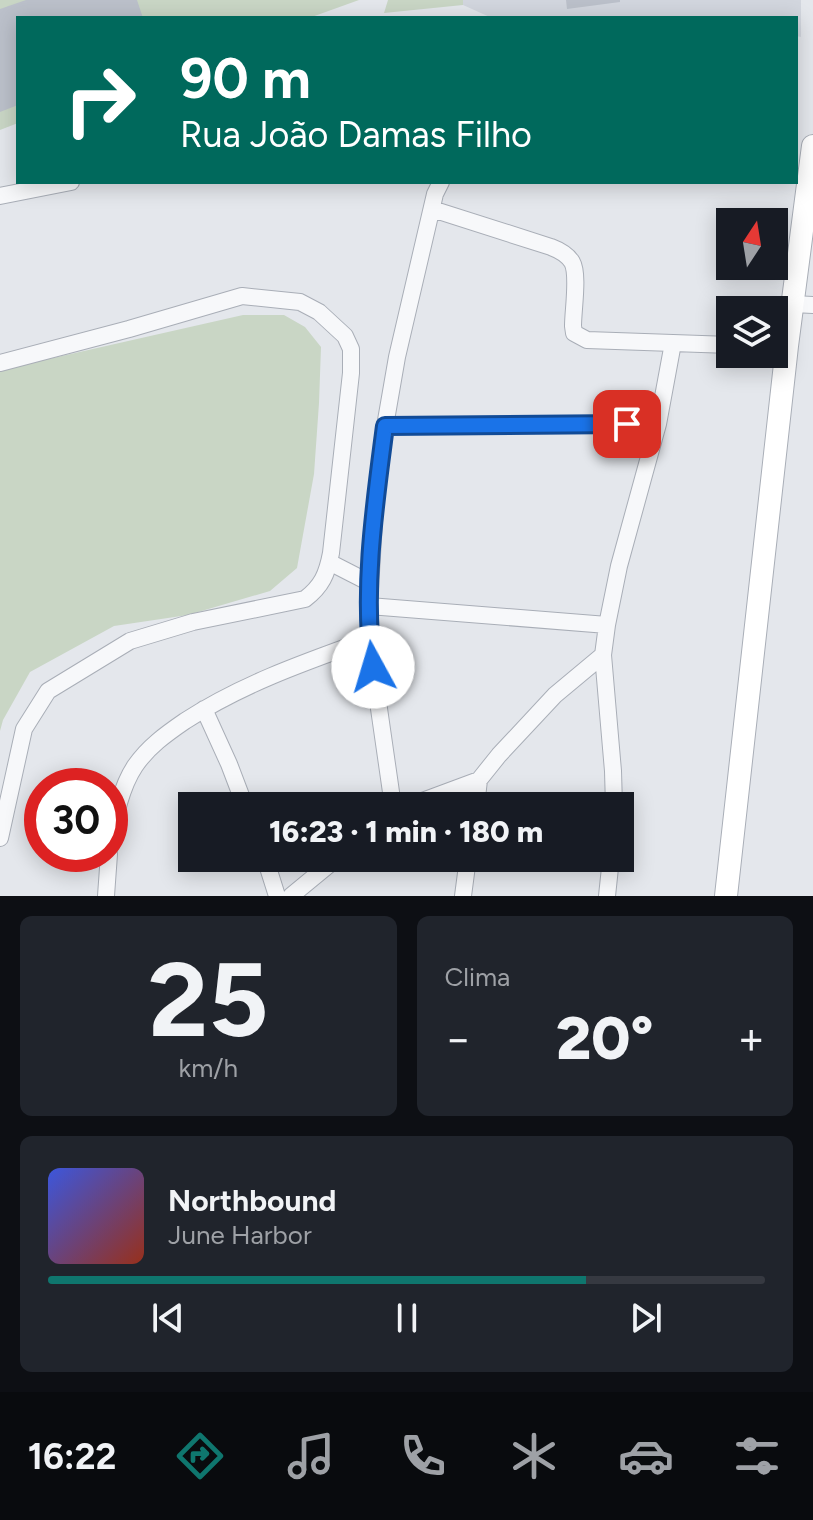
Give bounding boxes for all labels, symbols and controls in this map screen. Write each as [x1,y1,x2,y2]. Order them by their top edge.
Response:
text: 90 m [180,45,311,112]
icon: right [48,48,152,152]
text: Rua João Damas Filho [180,113,532,156]
north arrow [716,208,788,280]
map controls [716,208,788,368]
button: layers [716,296,788,368]
pin [593,390,661,458]
icon: arrive [605,402,649,446]
position arrow [331,625,415,709]
speed limit sign: 30 [24,768,128,872]
text: 16:23 · 1 min · 180 m [269,813,543,850]
text: 25 [148,937,269,1062]
text: Clima [445,961,510,993]
text: 20° [556,1002,653,1074]
text: − [445,1012,472,1065]
text: + [738,1012,765,1065]
text: km/h [179,1052,238,1084]
text: Northbound [168,1182,336,1219]
text: June Harbor [168,1219,312,1251]
icon: previous [146,1296,190,1340]
icon: pause [385,1296,429,1340]
icon: next [624,1296,668,1340]
icon: directions [172,1428,228,1484]
icon: music [283,1428,339,1484]
icon: phone [395,1428,451,1484]
icon: climate [506,1428,562,1484]
icon: car [618,1428,674,1484]
icon: filters [729,1428,785,1484]
text: 16:22 [28,1435,116,1478]

